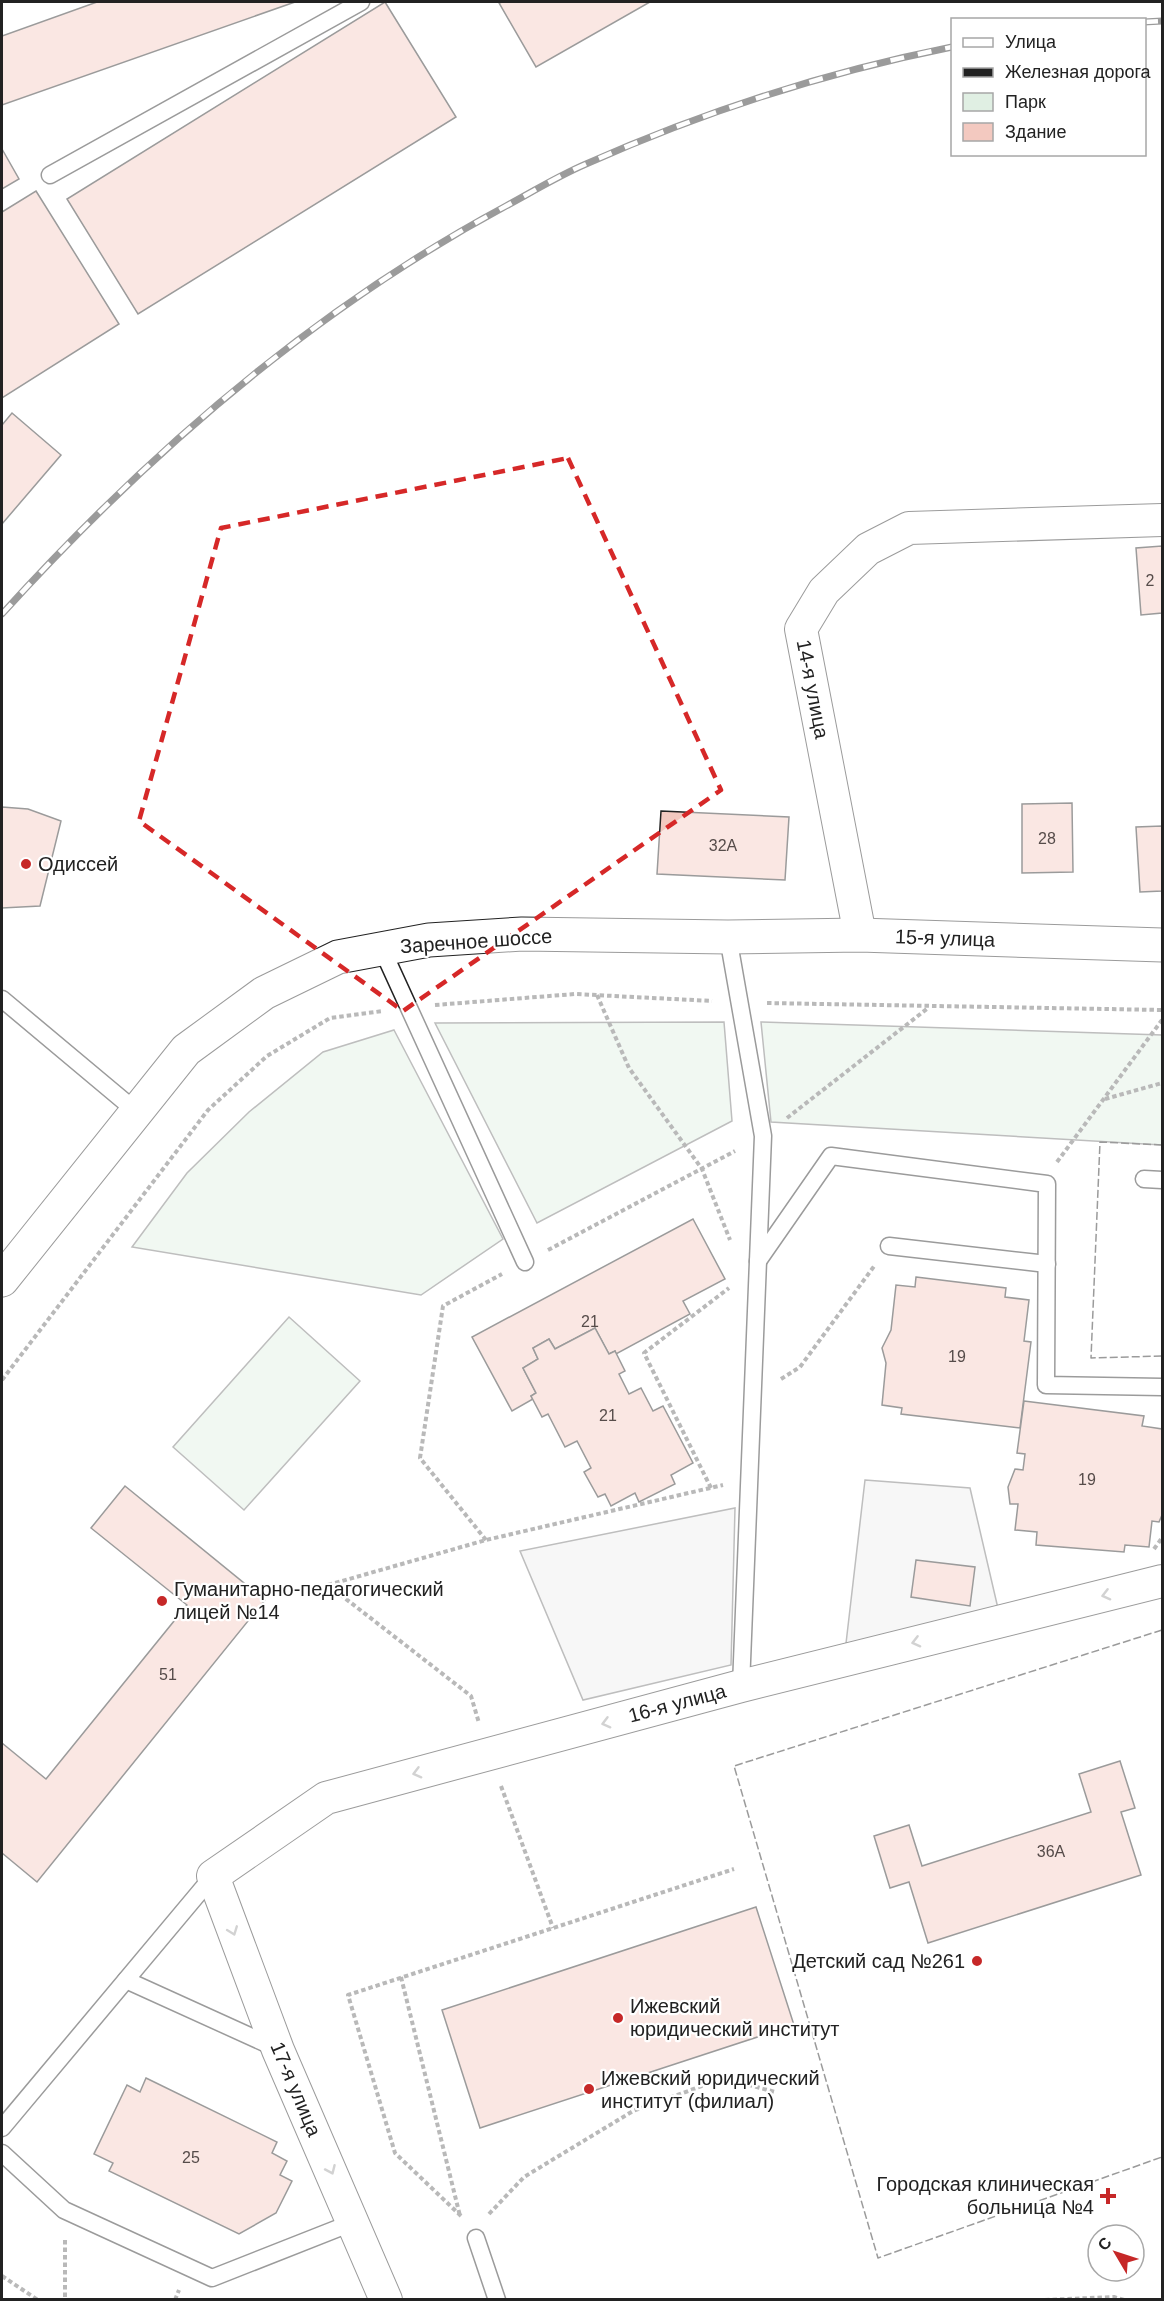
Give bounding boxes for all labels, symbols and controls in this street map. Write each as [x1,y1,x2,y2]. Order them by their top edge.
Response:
legend [951,18,1146,156]
text: Улица [1005,32,1057,52]
text: Железная дорога [1005,62,1152,82]
text: Парк [1005,92,1046,112]
text: Здание [1005,122,1066,142]
house number: 2 [1146,572,1155,589]
street label: 14-я улица [793,638,834,741]
house number: 28 [1038,830,1056,847]
house number: 32А [709,837,738,854]
place label: Одиссей [38,853,118,875]
marker: Одиссей [19,857,33,871]
street label: Заречное шоссе [399,925,553,957]
street label: 15-я улица [895,925,996,951]
house number: 21 [581,1313,599,1330]
house number: 19 [948,1348,966,1365]
house number: 21 [599,1407,617,1424]
house number: 19 [1078,1471,1096,1488]
place label: Гуманитарно-педагогический лицей №14 [174,1578,444,1623]
one-way arrow [1101,1588,1111,1601]
marker: Гуманитарно-педагогический лицей №14 [155,1594,169,1608]
one-way arrow [912,1635,922,1648]
house number: 51 [159,1666,177,1683]
street label: 16-я улица [626,1679,729,1727]
one-way arrow [601,1715,611,1728]
one-way arrow [413,1766,423,1779]
house number: 36А [1037,1843,1066,1860]
one-way arrow [226,1925,239,1936]
place label: Детский сад №261 [792,1950,965,1972]
marker: Детский сад №261 [970,1954,984,1968]
place label: Ижевский юридический институт [630,1995,839,2040]
marker: Ижевский юридический институт [611,2011,625,2025]
street label: 17-я улица [266,2039,326,2140]
place label: Ижевский юридический институт (филиал) [601,2067,820,2112]
marker: Ижевский юридический институт (филиал) [582,2082,596,2096]
house number: 25 [182,2149,200,2166]
one-way arrow [324,2163,336,2174]
place label: Городская клиническая больница №4 [876,2173,1094,2218]
marker: Городская клиническая больница №4 [1099,2187,1117,2205]
north arrow [1086,2223,1146,2283]
text: С [1094,2234,1115,2254]

